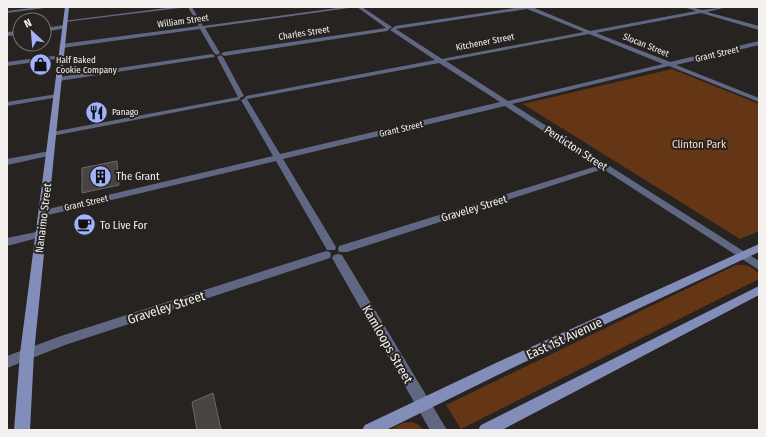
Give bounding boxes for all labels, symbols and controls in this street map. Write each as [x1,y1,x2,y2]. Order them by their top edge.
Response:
north arrow [12,12,52,52]
street label: William Street [157,12,209,30]
text: N [22,16,34,31]
street label: Charles Street [278,24,330,42]
street label: Kitchener Street [455,31,515,53]
street label: Slocan Street [622,31,670,59]
street label: Grant Street [694,44,740,64]
shop icon: Half Baked Cookie Company [28,52,54,78]
place label: Half Baked Cookie Company [56,55,117,75]
restaurant icon: Panago [83,99,109,125]
place label: Panago [112,107,139,117]
street label: Grant Street [378,119,424,139]
street label: Penticton Street [542,123,610,174]
park label: Clinton Park [672,138,727,151]
building icon: The Grant [87,163,113,189]
place label: The Grant [116,170,160,183]
street label: Nanaimo Street [33,182,54,254]
street label: Graveley Street [440,192,509,225]
street label: Grant Street [63,193,109,213]
cafe icon: To Live For [71,212,97,238]
place label: To Live For [100,219,148,232]
street label: Graveley Street [126,288,207,327]
street label: Kamloops Street [359,303,416,387]
street label: East 1st Avenue [524,314,605,363]

